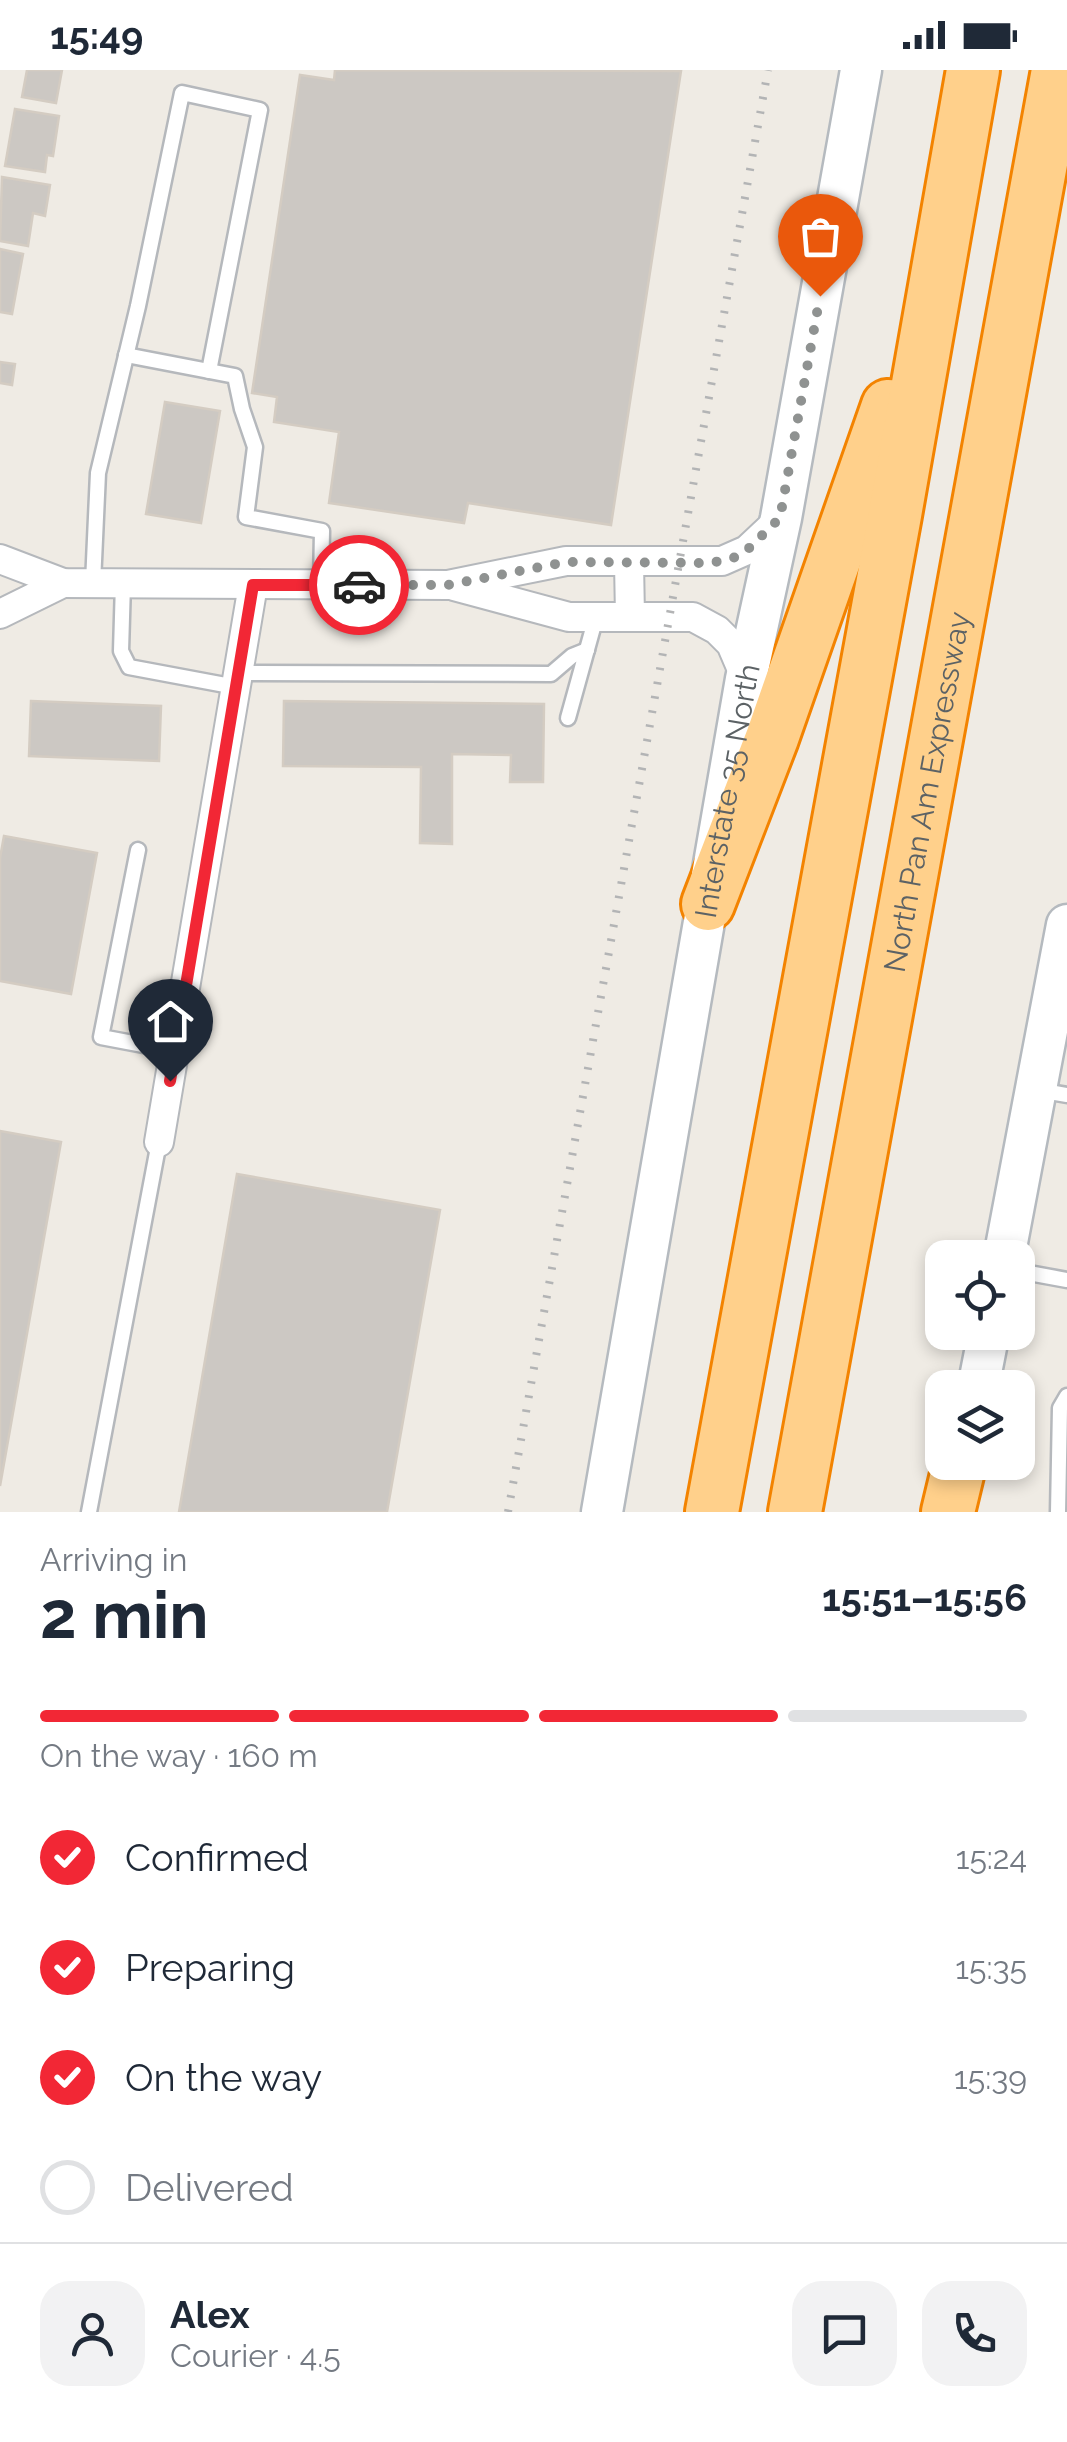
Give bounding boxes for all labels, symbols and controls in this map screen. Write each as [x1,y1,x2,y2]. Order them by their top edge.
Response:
text: 15:49 [50,13,143,58]
pin [778,194,863,297]
icon: bag [793,209,848,264]
courier [309,535,409,635]
icon: car [332,558,387,613]
street label: North Pan Am Expressway [876,609,976,975]
street label: Interstate 35 North [688,660,766,921]
pin [128,979,213,1082]
icon: home [143,994,198,1049]
map controls [925,1240,1035,1480]
button: locate [925,1240,1035,1350]
button: layers [925,1370,1035,1480]
text: Arriving in [40,1541,187,1578]
text: 15:51–15:56 [822,1575,1027,1620]
text: 2 min [40,1577,209,1653]
text: On the way · 160 m [40,1737,318,1774]
icon: check [40,1830,95,1885]
text: Confirmed [125,1835,309,1880]
text: 15:24 [956,1839,1027,1876]
icon: check [40,1940,95,1995]
text: Preparing [125,1945,295,1990]
text: 15:35 [955,1949,1027,1986]
icon: check [40,2050,95,2105]
text: On the way [125,2055,322,2100]
text: 15:39 [954,2059,1027,2096]
text: Delivered [125,2165,294,2210]
button: person [40,2281,145,2386]
button: chat [792,2281,897,2386]
button: phone [922,2281,1027,2386]
text: Alex [170,2292,250,2337]
text: Courier · 4.5 [170,2337,341,2374]

